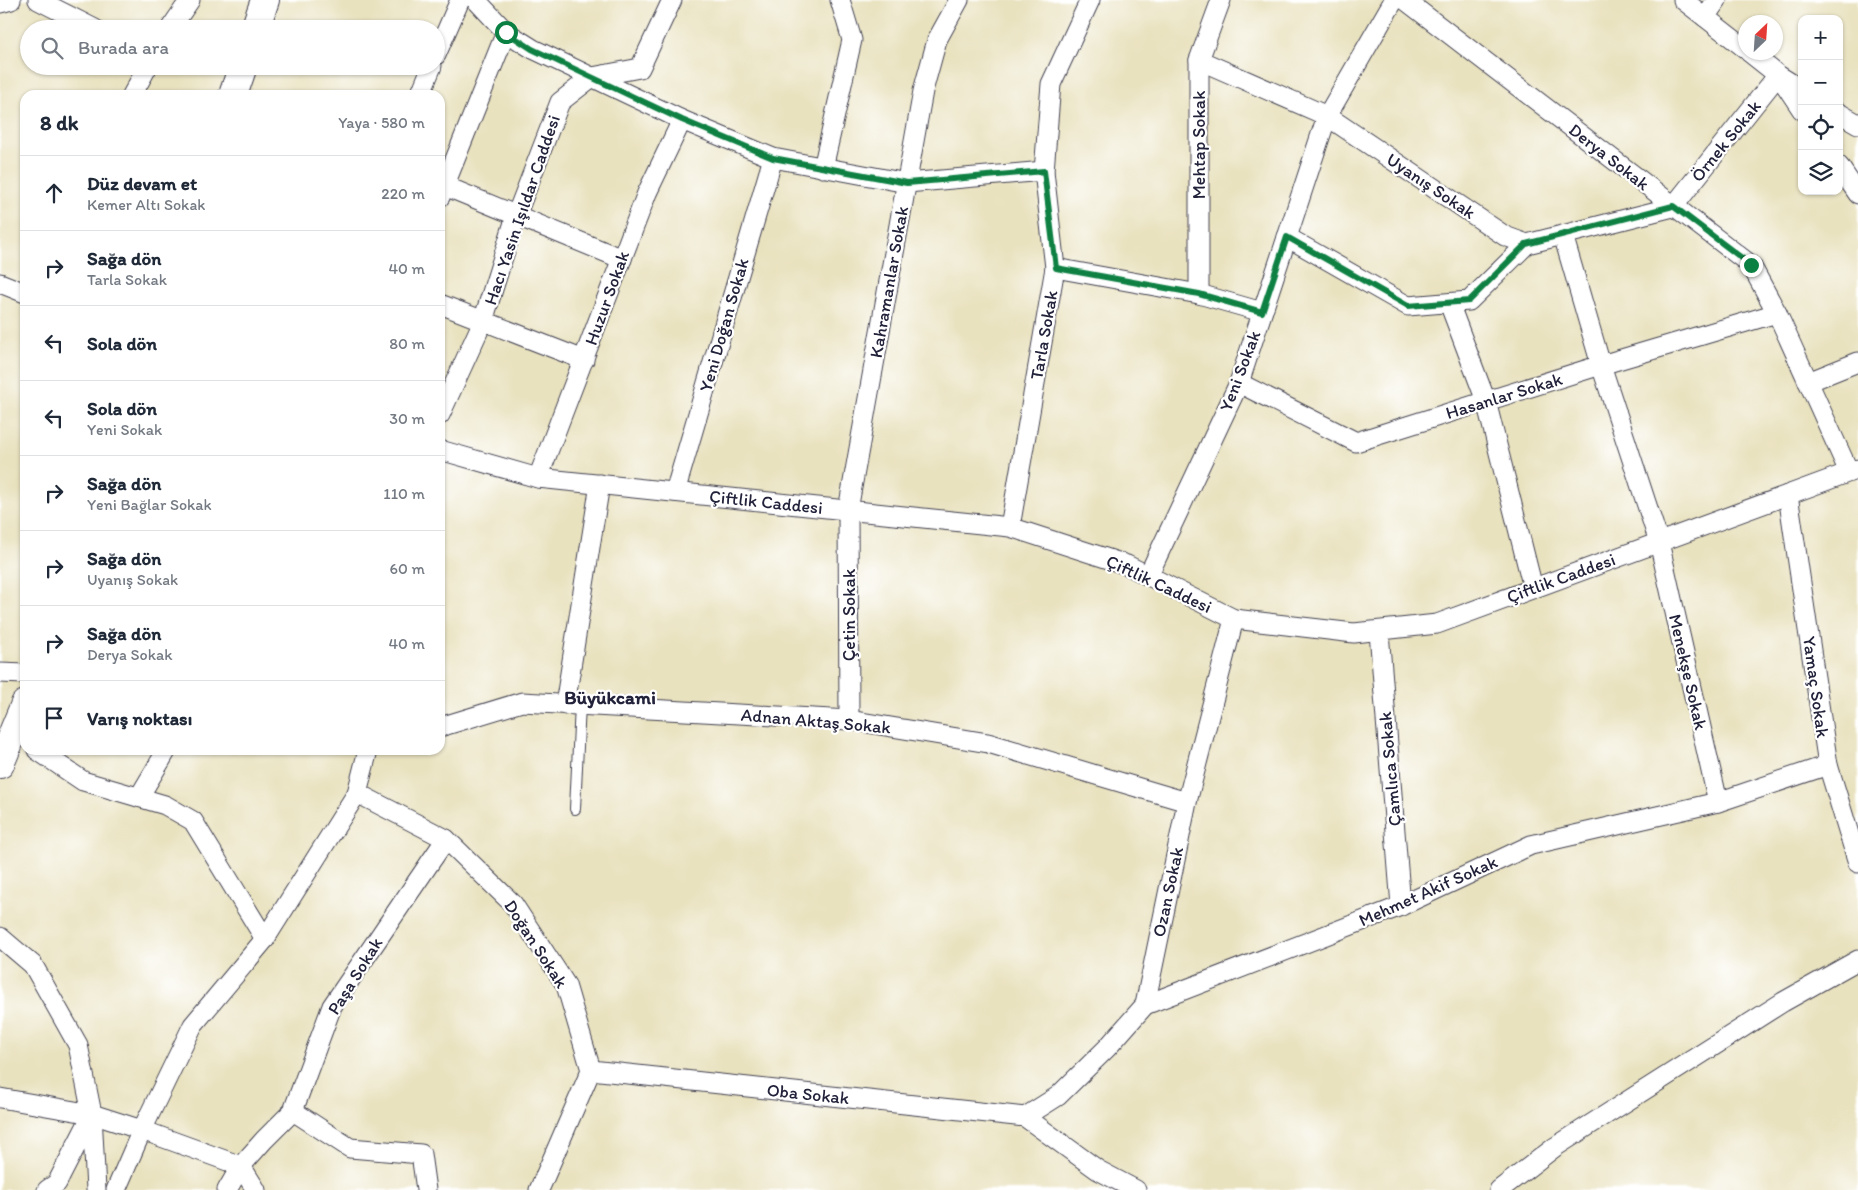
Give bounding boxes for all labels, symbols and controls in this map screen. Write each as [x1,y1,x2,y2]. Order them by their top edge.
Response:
north arrow [1738,15,1783,60]
map controls [1798,15,1843,195]
button: + [1798,15,1843,60]
search box [20,20,445,75]
route start [495,21,518,44]
icon: search [38,34,66,62]
text: Burada ara [78,36,169,59]
button: − [1798,60,1843,105]
street label: Mehtap Sokak [1188,91,1210,199]
street label: Örnek Sokak [1686,96,1766,186]
button: locate [1798,105,1843,150]
text: 8 dk [40,110,79,135]
street label: Hacı Yasin Işıldar Caddesi [479,112,565,308]
text: Yaya · 580 m [338,113,425,132]
street label: Derya Sokak [1564,119,1654,196]
street label: Uyanış Sokak [1382,148,1480,224]
button: layers [1798,150,1843,195]
text: Düz devam et [87,172,197,195]
icon: ahead [40,179,68,207]
text: 220 m [381,184,425,203]
text: Kemer Altı Sokak [87,195,205,214]
street label: Kahramanlar Sokak [865,204,913,360]
text: Sağa dön [87,247,161,270]
street label: Huzur Sokak [580,247,634,348]
icon: right [40,254,68,282]
route end [1740,254,1763,277]
street label: Yeni Doğan Sokak [694,255,754,394]
text: 40 m [388,259,425,278]
text: Tarla Sokak [87,270,167,289]
street label: Tarla Sokak [1025,288,1063,381]
street label: Yeni Sokak [1215,327,1266,415]
icon: left [40,329,68,357]
text: Sola dön [87,332,157,355]
text: 80 m [389,334,425,353]
street label: Hasanlar Sokak [1443,368,1566,424]
text: Sola dön [87,397,157,420]
icon: left [40,404,68,432]
text: 30 m [389,409,425,428]
text: Yeni Sokak [87,420,162,439]
text: Sağa dön [87,472,161,495]
icon: right [40,479,68,507]
text: 110 m [383,484,425,503]
street label: Çiftlik Caddesi [708,485,824,519]
text: Yeni Bağlar Sokak [87,495,212,514]
text: Sağa dön [87,547,161,570]
street label: Çiftlik Caddesi [1504,548,1618,608]
street label: Çiftlik Caddesi [1103,550,1215,618]
icon: right [40,554,68,582]
text: 60 m [390,559,425,578]
street label: Çetin Sokak [838,568,860,661]
text: Uyanış Sokak [87,570,178,589]
street label: Menekşe Sokak [1664,612,1712,733]
text: Sağa dön [87,622,161,645]
icon: right [40,629,68,657]
text: 40 m [388,634,425,653]
street label: Yamaç Sokak [1798,635,1834,740]
text: Derya Sokak [87,645,173,664]
district label: Büyükcami [564,686,656,709]
street label: Adnan Aktaş Sokak [740,703,893,739]
icon: arrive [40,704,68,732]
text: Varış noktası [87,707,192,730]
street label: Çamlıca Sokak [1374,710,1406,827]
street label: Ozan Sokak [1148,844,1188,939]
street label: Mehmet Akif Sokak [1355,850,1501,931]
street label: Doğan Sokak [499,896,573,993]
street label: Paşa Sokak [323,933,387,1019]
street label: Oba Sokak [766,1079,851,1109]

